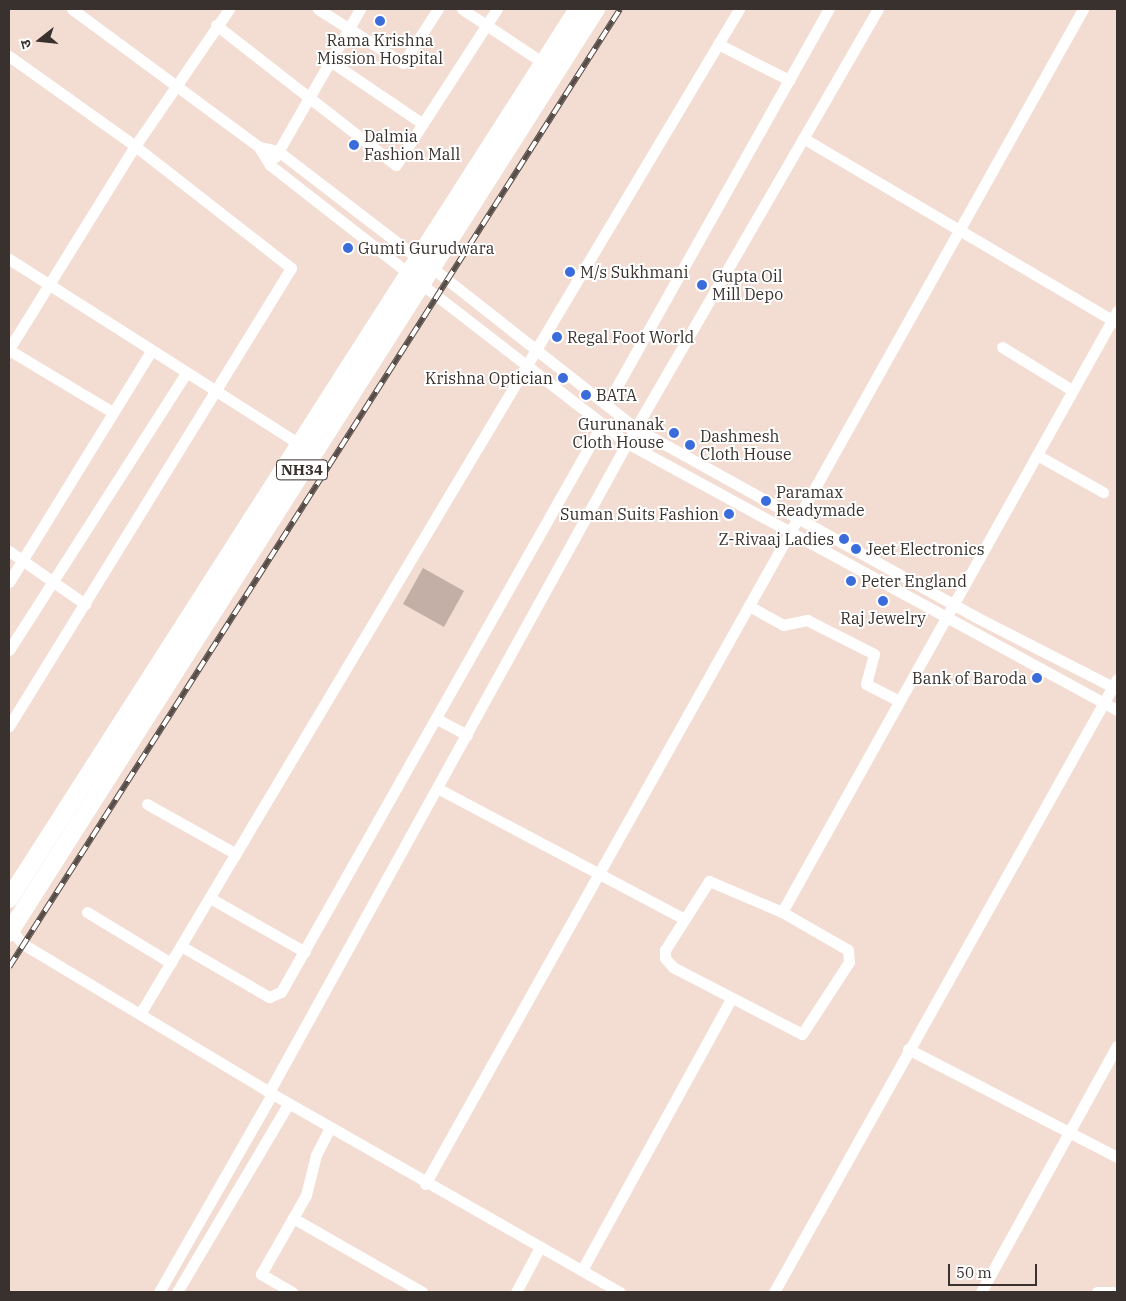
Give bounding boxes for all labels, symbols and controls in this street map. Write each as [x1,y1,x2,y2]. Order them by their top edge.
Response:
marker: Rama Krishna Mission Hospital [373,14,387,28]
north arrow [15,15,65,65]
place label: Rama Krishna Mission Hospital [317,30,443,68]
text: उ [16,38,35,51]
place label: Dalmia Fashion Mall [364,126,460,164]
marker: Dalmia Fashion Mall [348,139,360,151]
place label: Gumti Gurudwara [358,238,494,258]
marker: Gumti Gurudwara [342,242,354,254]
place label: M/s Sukhmani [580,262,689,282]
marker: M/s Sukhmani [564,266,576,278]
place label: Gupta Oil Mill Depo [712,266,783,304]
marker: Gupta Oil Mill Depo [696,279,708,291]
place label: Regal Foot World [567,327,694,347]
marker: Regal Foot World [551,331,563,343]
place label: Krishna Optician [425,368,553,388]
marker: Krishna Optician [557,372,569,384]
place label: BATA [596,385,637,405]
marker: BATA [580,389,592,401]
place label: Gurunanak Cloth House [573,414,664,452]
place label: Dashmesh Cloth House [700,426,791,464]
marker: Gurunanak Cloth House [668,427,680,439]
marker: Dashmesh Cloth House [684,439,696,451]
road number: NH34 [276,458,328,482]
place label: Paramax Readymade [776,482,865,520]
marker: Paramax Readymade [760,495,772,507]
place label: Suman Suits Fashion [560,504,719,524]
marker: Suman Suits Fashion [723,508,735,520]
place label: Z-Rivaaj Ladies [718,529,834,549]
marker: Z-Rivaaj Ladies [838,533,850,545]
place label: Jeet Electronics [866,539,985,559]
marker: Jeet Electronics [850,543,862,555]
place label: Peter England [861,571,967,591]
marker: Peter England [845,575,857,587]
marker: Raj Jewelry [877,595,889,607]
place label: Raj Jewelry [840,608,926,628]
place label: Bank of Baroda [912,668,1027,688]
marker: Bank of Baroda [1031,672,1043,684]
scale bar [951,1254,1040,1286]
text: 50 m [956,1263,992,1282]

